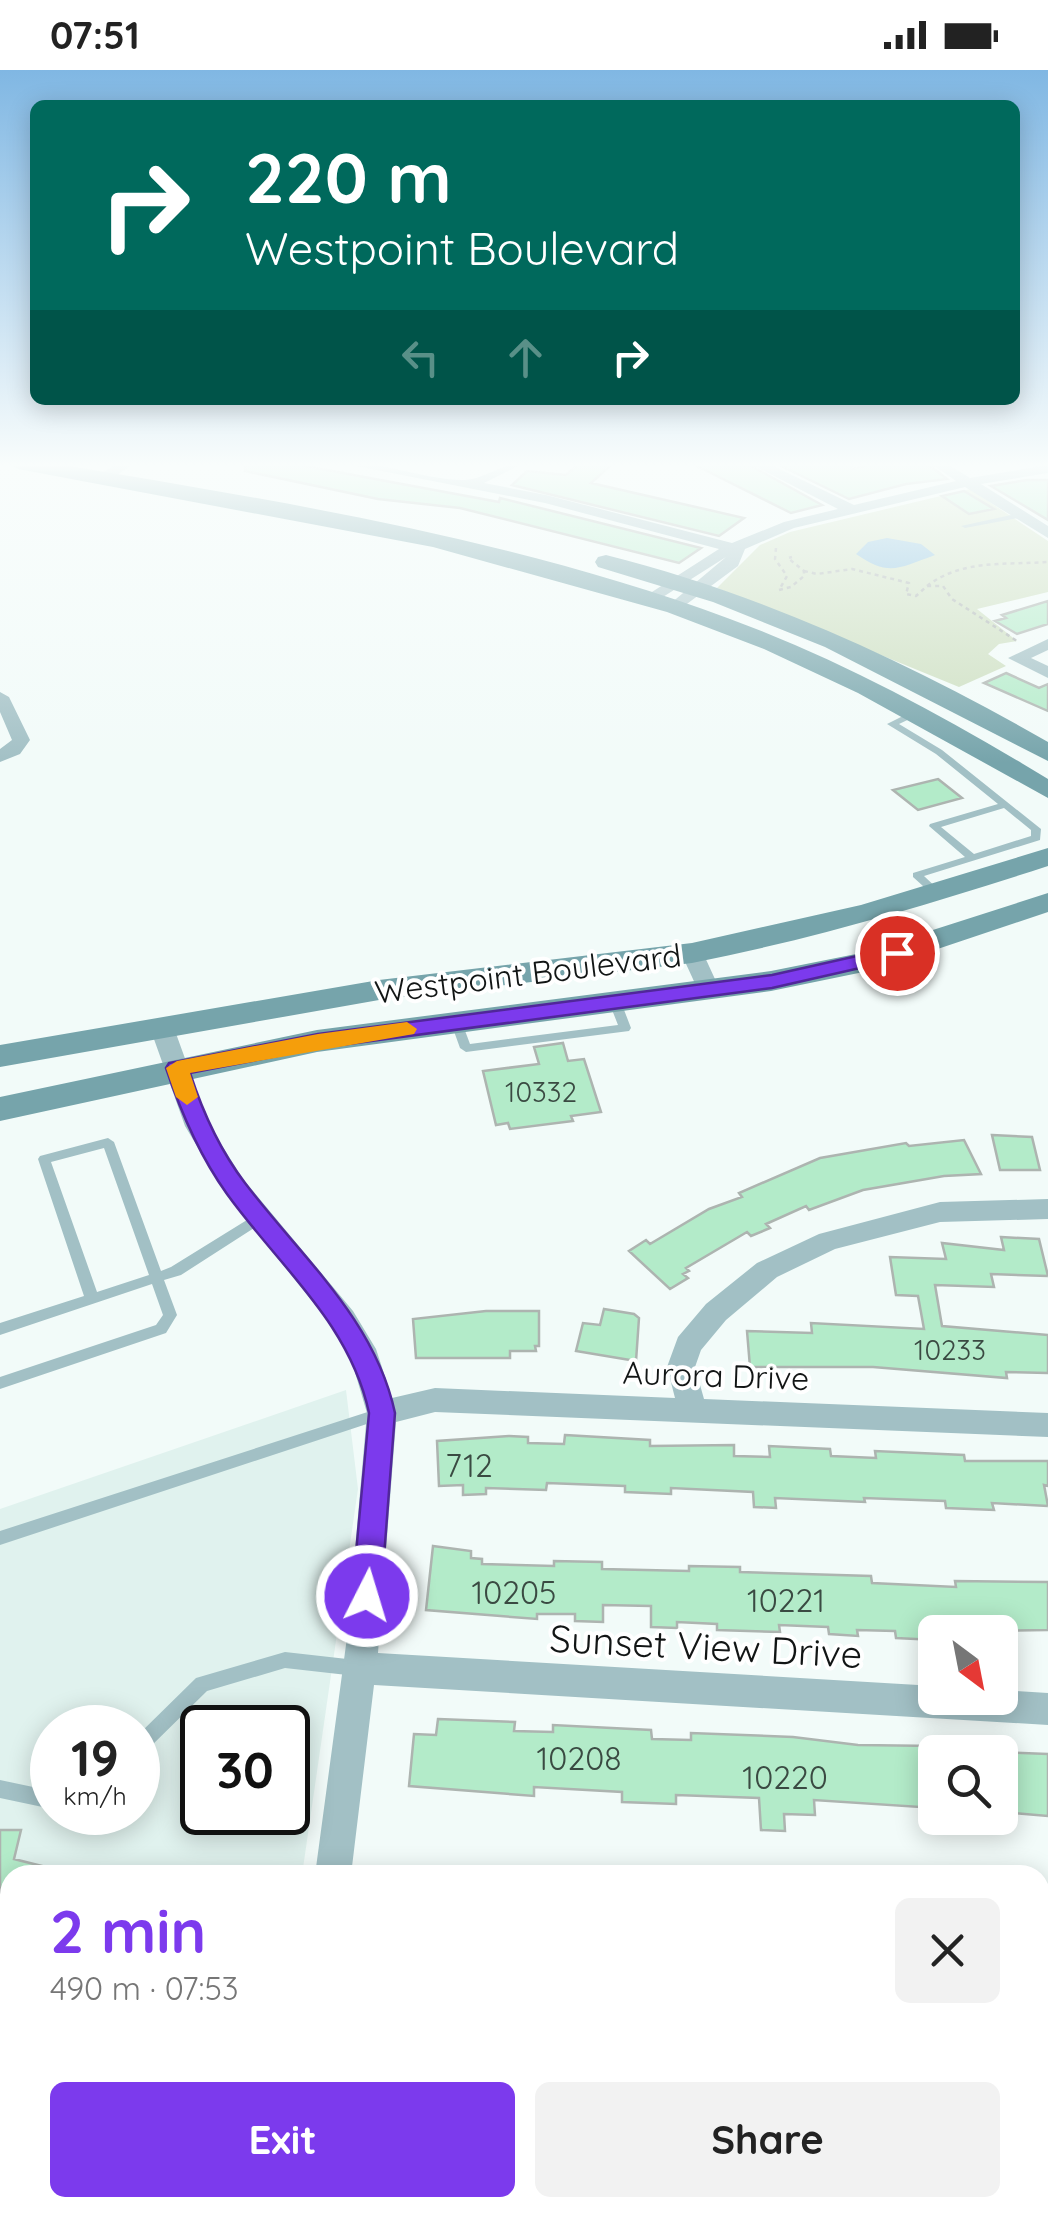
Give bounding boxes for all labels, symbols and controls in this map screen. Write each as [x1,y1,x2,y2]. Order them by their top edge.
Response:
text: 07:51 [50,11,140,59]
text: 220 m [245,133,452,221]
icon: right [80,140,210,270]
text: Westpoint Boulevard [245,220,679,276]
icon: left [393,330,448,385]
icon: ahead [498,330,553,385]
icon: right [603,330,658,385]
pin [855,911,940,996]
icon: arrive [870,926,925,981]
street label: Westpoint Boulevard [372,934,684,1012]
house number: 10332 [505,1074,577,1109]
house number: 10233 [914,1332,986,1367]
street label: Aurora Drive [622,1352,810,1398]
house number: 712 [445,1445,493,1485]
position arrow [315,1544,419,1648]
house number: 10205 [471,1572,557,1612]
house number: 10221 [747,1580,825,1620]
street label: Sunset View Drive [549,1614,863,1678]
north arrow [918,1615,1018,1715]
map controls [918,1615,1018,1835]
speed limit sign: 30 [180,1705,310,1835]
text: 19 [71,1726,119,1789]
button: search [918,1735,1018,1835]
house number: 10208 [537,1738,621,1778]
house number: 10220 [742,1757,828,1797]
text: km/h [63,1780,127,1811]
text: 2 min [50,1893,206,1968]
button: close [895,1898,1000,2003]
text: 490 m · 07:53 [50,1968,239,2008]
button: Exit [50,2082,515,2197]
button: Share [535,2082,1000,2197]

